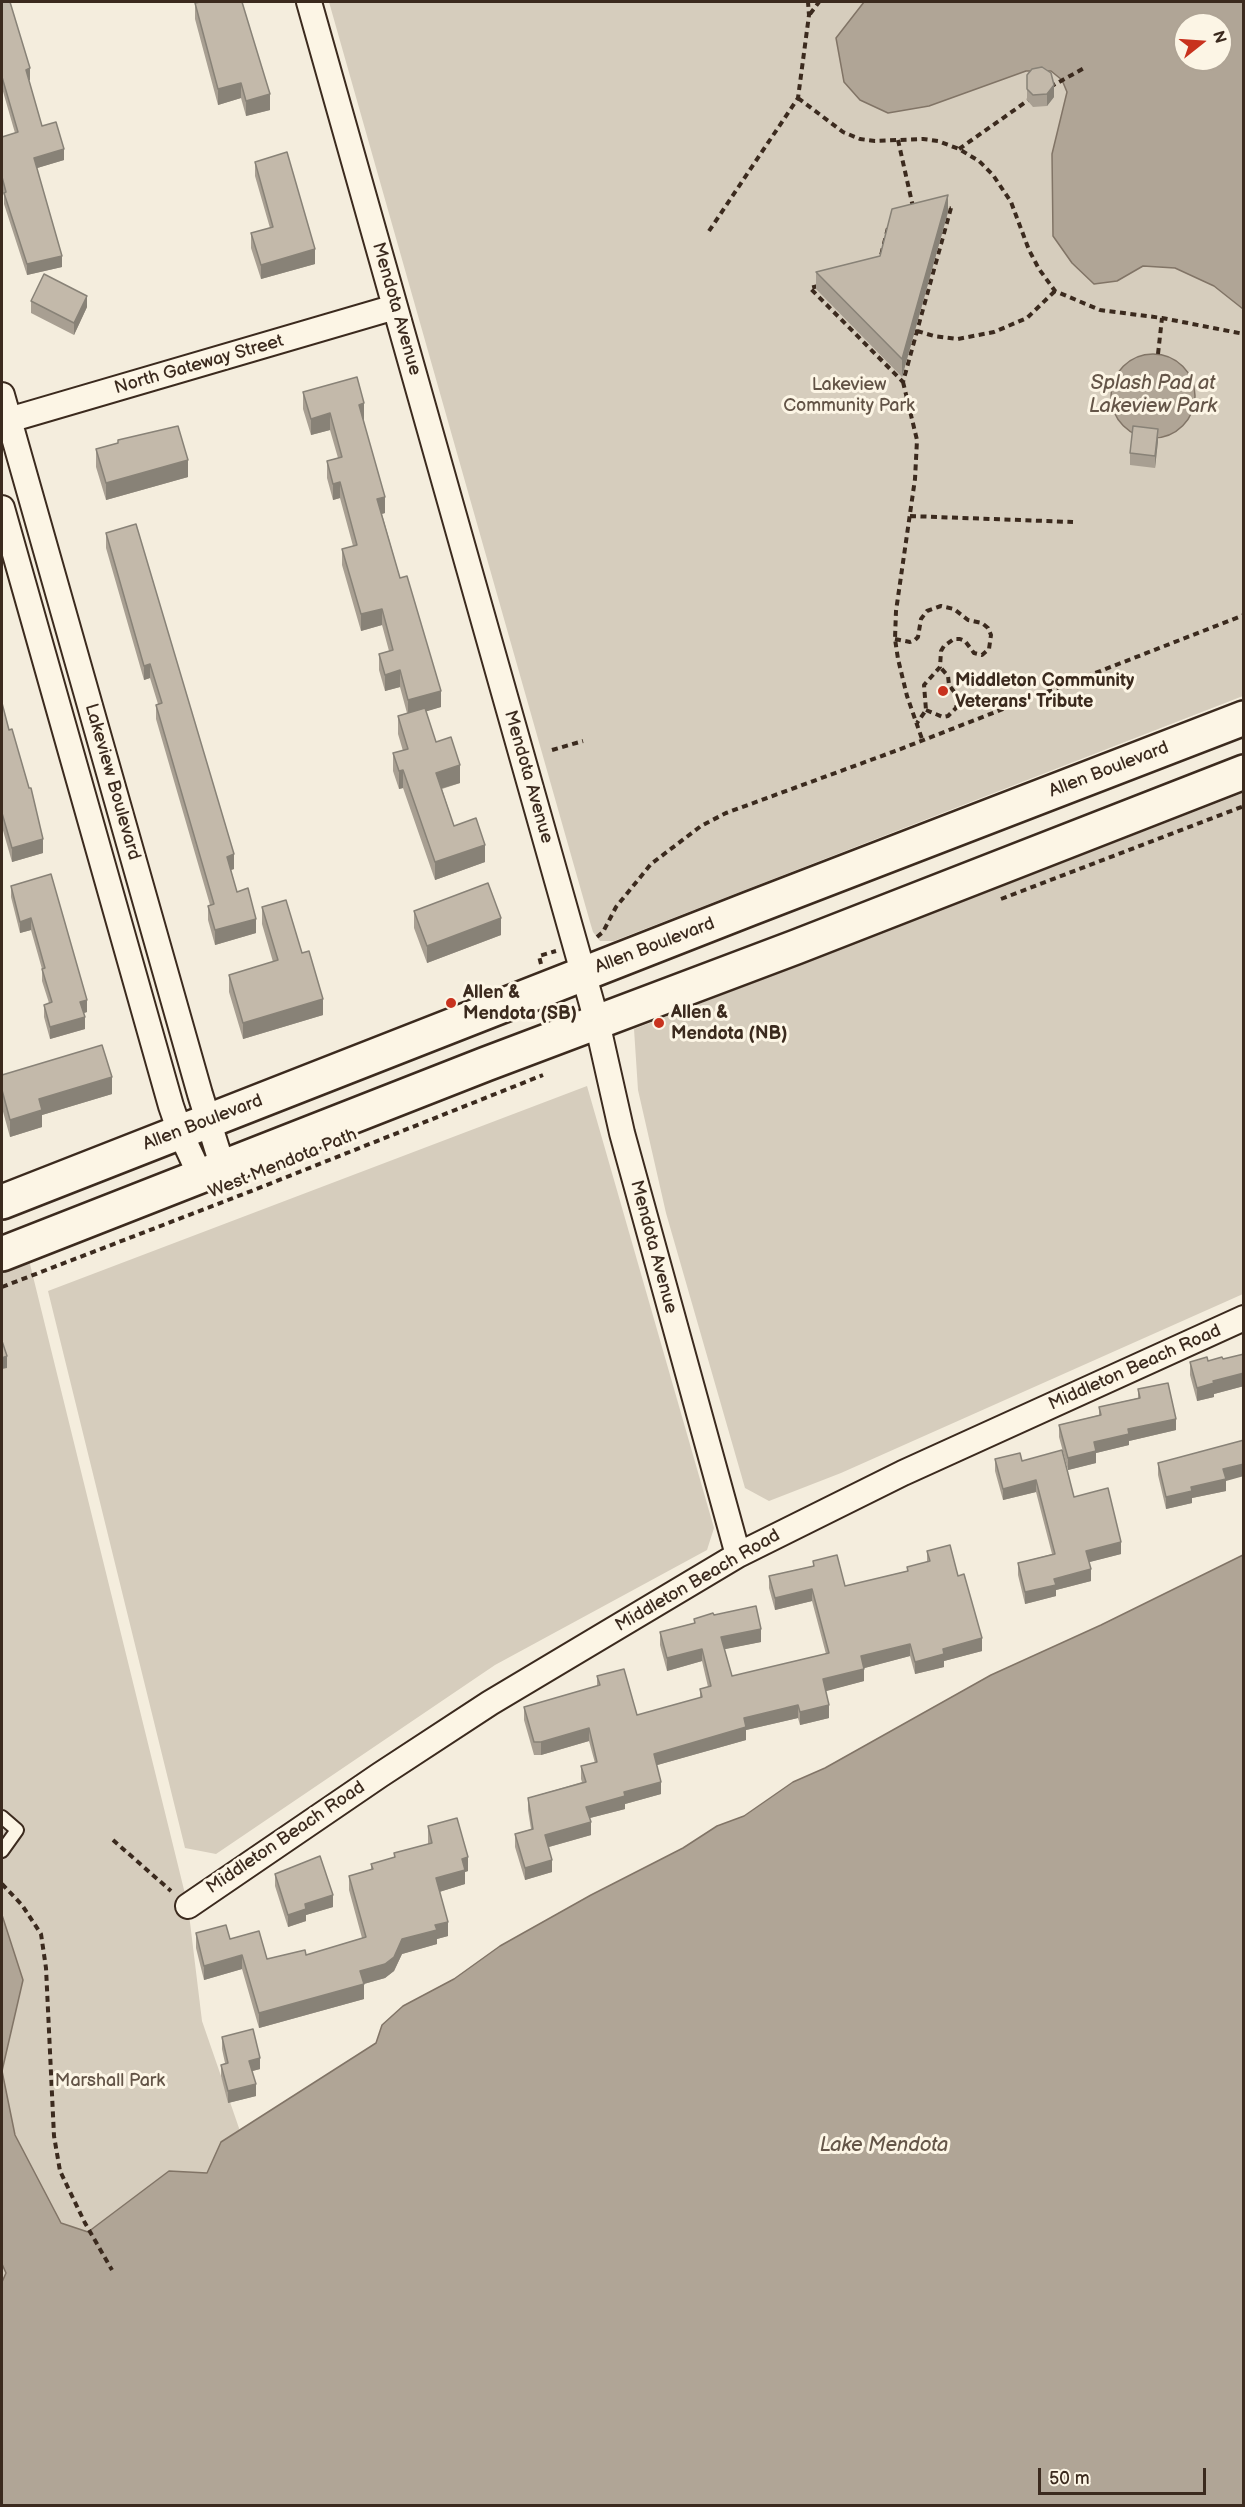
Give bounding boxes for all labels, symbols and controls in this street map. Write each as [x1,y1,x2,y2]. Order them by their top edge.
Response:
north arrow [1173,12,1233,72]
text: N [1208,29,1230,46]
street label: Mendota Avenue [367,240,425,378]
street label: North Gateway Street [112,331,286,399]
water label: Splash Pad at Lakeview Park [1089,372,1217,419]
park label: Lakeview Community Park [783,374,915,416]
place label: Middleton Community Veterans' Tribute [955,670,1134,712]
marker: Middleton Community Veterans' Tribute [936,684,950,698]
street label: Lakeview Boulevard [79,701,145,863]
street label: Mendota Avenue [499,708,557,846]
street label: Allen Boulevard [1046,737,1172,803]
street label: Allen Boulevard [592,913,718,979]
place label: Allen & Mendota (SB) [463,982,577,1024]
marker: Allen & Mendota (SB) [444,996,458,1010]
place label: Allen & Mendota (NB) [671,1002,788,1044]
marker: Allen & Mendota (NB) [652,1016,666,1030]
street label: Allen Boulevard [140,1090,266,1156]
street label: West Mendota Path [206,1124,360,1204]
street label: Mendota Avenue [625,1178,681,1316]
street label: Middleton Beach Road [1046,1320,1224,1416]
street label: Middleton Beach Road [612,1525,784,1637]
street label: Middleton Beach Road [203,1777,369,1899]
park label: Marshall Park [55,2070,165,2092]
water label: Lake Mendota [820,2134,948,2158]
scale bar [1041,2456,1209,2494]
text: 50 m [1049,2468,1090,2489]

